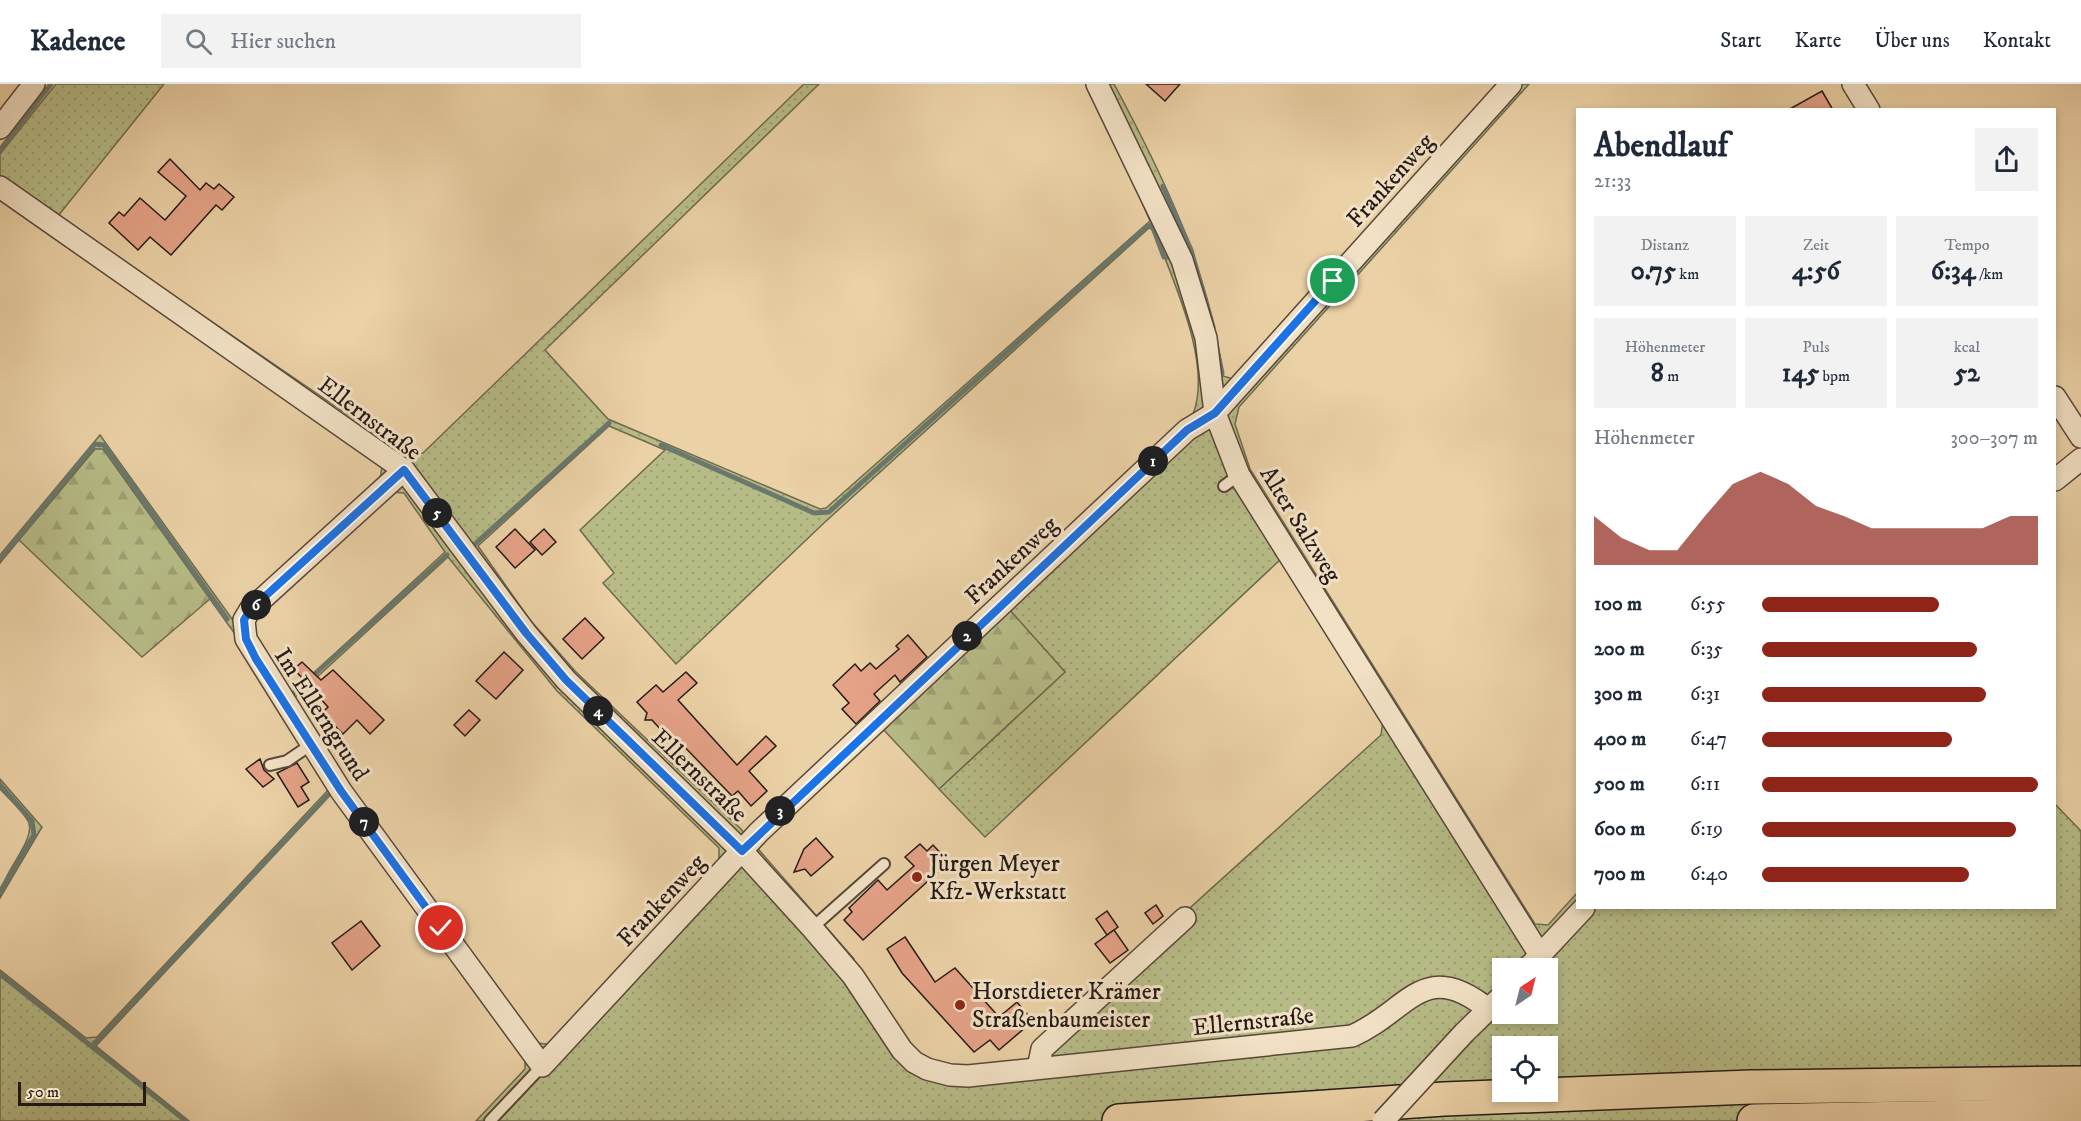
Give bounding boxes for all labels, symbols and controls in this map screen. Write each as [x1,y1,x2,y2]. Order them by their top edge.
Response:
search box [161,14,581,68]
text: Kadence [30,24,125,59]
icon: search [182,25,215,58]
text: Hier suchen [230,28,336,55]
text: Start [1720,28,1762,54]
text: Karte [1795,28,1841,54]
text: Über uns [1874,28,1950,54]
text: Kontakt [1983,28,2051,54]
text: Abendlauf [1594,126,1728,167]
street label: Frankenweg [1341,127,1441,234]
button: share [1975,128,2038,191]
text: 21:33 [1594,169,1631,194]
text: Distanz [1641,235,1689,255]
text: Zeit [1803,235,1829,255]
text: Tempo [1945,235,1989,255]
pin [1307,255,1358,306]
text: 0.75 [1631,255,1676,288]
text: 4:56 [1792,255,1840,288]
text: 6:34 [1931,255,1976,288]
icon: arrive [1316,264,1349,297]
text: km [1676,264,1699,284]
text: /km [1976,264,2003,284]
text: Höhenmeter [1625,337,1705,357]
text: Puls [1802,337,1830,357]
text: kcal [1954,337,1980,357]
text: 8 [1651,357,1664,390]
text: 145 [1782,357,1819,390]
text: 52 [1954,357,1980,390]
text: m [1664,366,1679,386]
text: bpm [1819,366,1850,386]
street label: Ellernstraße [312,370,427,468]
text: Höhenmeter [1594,426,1695,451]
text: 300–307 m [1950,426,2038,451]
pin: 1 [1138,446,1168,476]
text: 1 [1150,451,1156,471]
street label: Alter Salzweg [1253,461,1348,588]
pin: 5 [422,498,452,528]
text: 5 [433,503,441,523]
street label: Frankenweg [959,510,1065,611]
pin: 6 [241,590,271,620]
text: 100 m [1594,592,1642,617]
text: 6:55 [1690,592,1726,617]
text: 6 [252,595,260,615]
pin: 2 [952,621,982,651]
text: 2 [963,626,971,646]
text: 200 m [1594,637,1645,662]
text: 6:35 [1690,637,1723,662]
street label: Im Ellerngrund [267,642,375,787]
text: 300 m [1594,682,1642,707]
text: 6:31 [1690,682,1720,707]
pin: 4 [583,696,613,726]
text: 4 [593,701,603,721]
street label: Ellernstraße [645,723,754,829]
text: 400 m [1594,727,1646,752]
text: 6:47 [1690,727,1727,752]
text: 500 m [1594,772,1645,797]
text: 6:11 [1690,772,1720,797]
pin: 3 [765,796,795,826]
text: 3 [777,801,783,821]
pin: 7 [349,807,379,837]
text: 7 [360,812,368,832]
text: 600 m [1594,817,1645,842]
text: 6:19 [1690,817,1723,842]
street label: Frankenweg [611,848,713,953]
place label: Jürgen Meyer Kfz-Werkstatt [927,849,1067,907]
text: 700 m [1594,862,1645,887]
text: 6:40 [1690,862,1728,887]
marker: Jürgen Meyer Kfz-Werkstatt [910,870,924,884]
pin [415,902,466,953]
icon: check [424,911,457,944]
north arrow [1492,958,1558,1024]
map controls [1492,958,1558,1102]
place label: Horstdieter Krämer Straßenbaumeister [972,977,1161,1035]
marker: Horstdieter Krämer Straßenbaumeister [953,998,967,1012]
street label: Ellernstraße [1191,1001,1315,1043]
button: locate [1492,1036,1558,1102]
scale bar [18,1079,146,1106]
text: 50 m [27,1082,59,1102]

